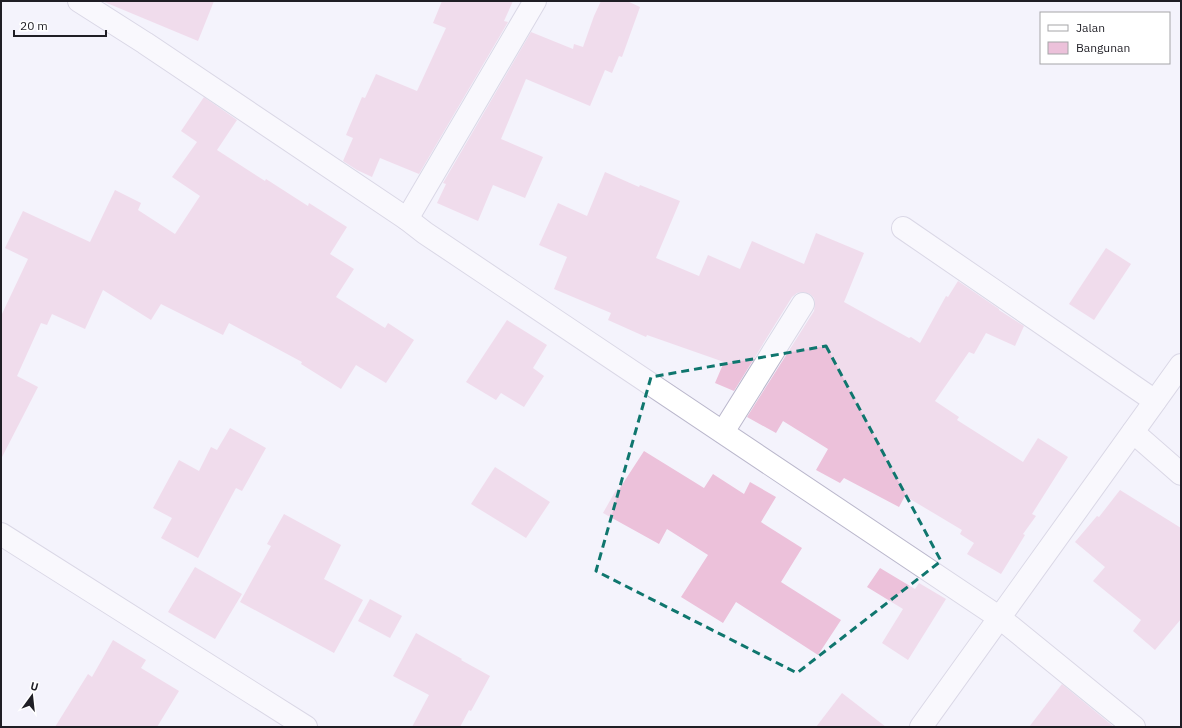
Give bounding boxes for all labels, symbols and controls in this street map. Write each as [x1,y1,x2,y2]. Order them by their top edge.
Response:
scale bar [14,12,106,38]
legend [1040,12,1170,64]
text: 20 m [20,18,48,33]
text: Jalan [1076,20,1105,35]
text: Bangunan [1076,40,1130,55]
north arrow [12,676,52,716]
text: U [29,679,40,694]

